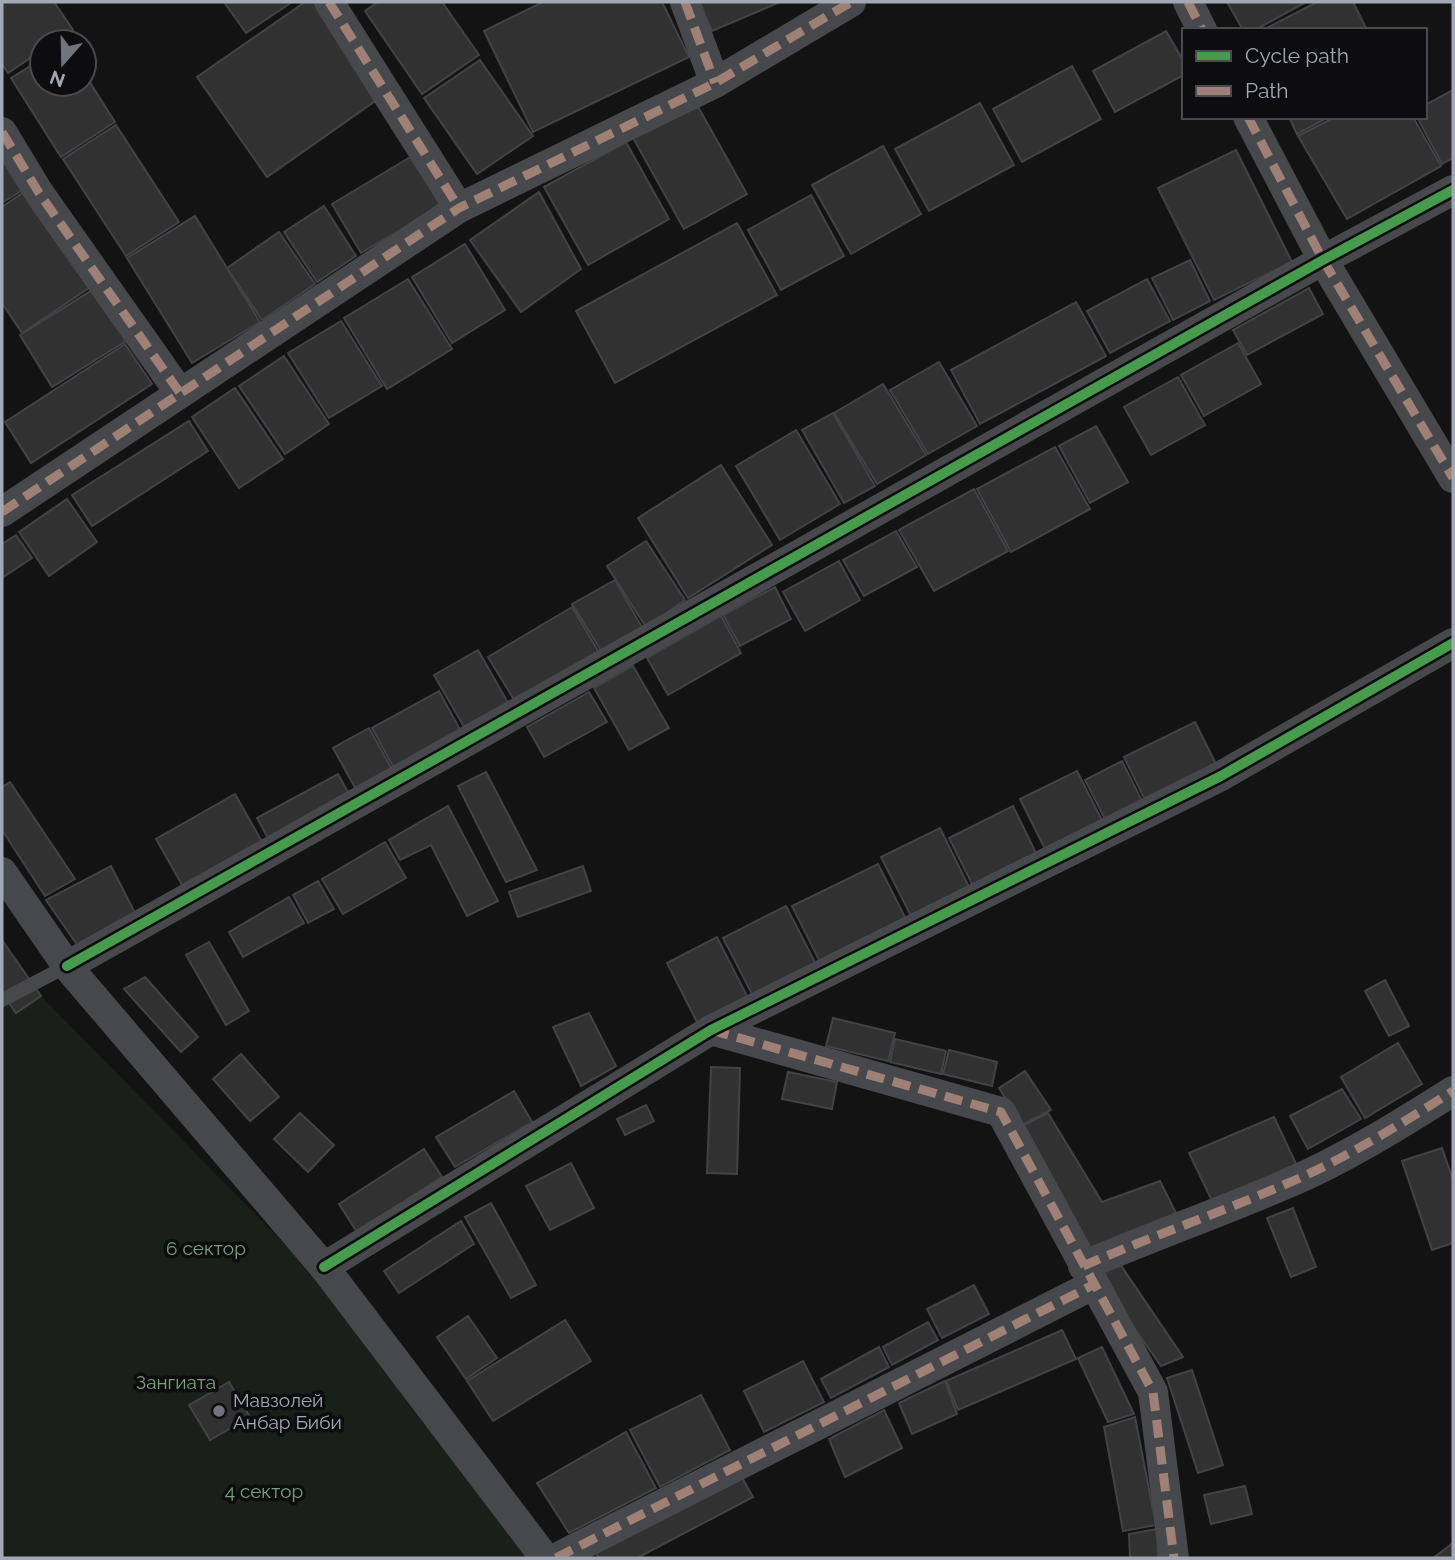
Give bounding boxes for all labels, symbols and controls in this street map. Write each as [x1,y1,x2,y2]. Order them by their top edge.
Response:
north arrow [28,28,98,98]
legend [1182,28,1427,119]
text: Cycle path [1245,43,1349,68]
text: N [47,66,68,92]
text: Path [1245,78,1289,103]
park label: 6 сектор [166,1237,246,1259]
park label: Зангиата [136,1371,216,1393]
place label: Мавзолей Анбар Биби [233,1389,342,1433]
marker: Мавзолей Анбар Биби [211,1403,227,1419]
park label: 4 сектор [225,1480,303,1502]

